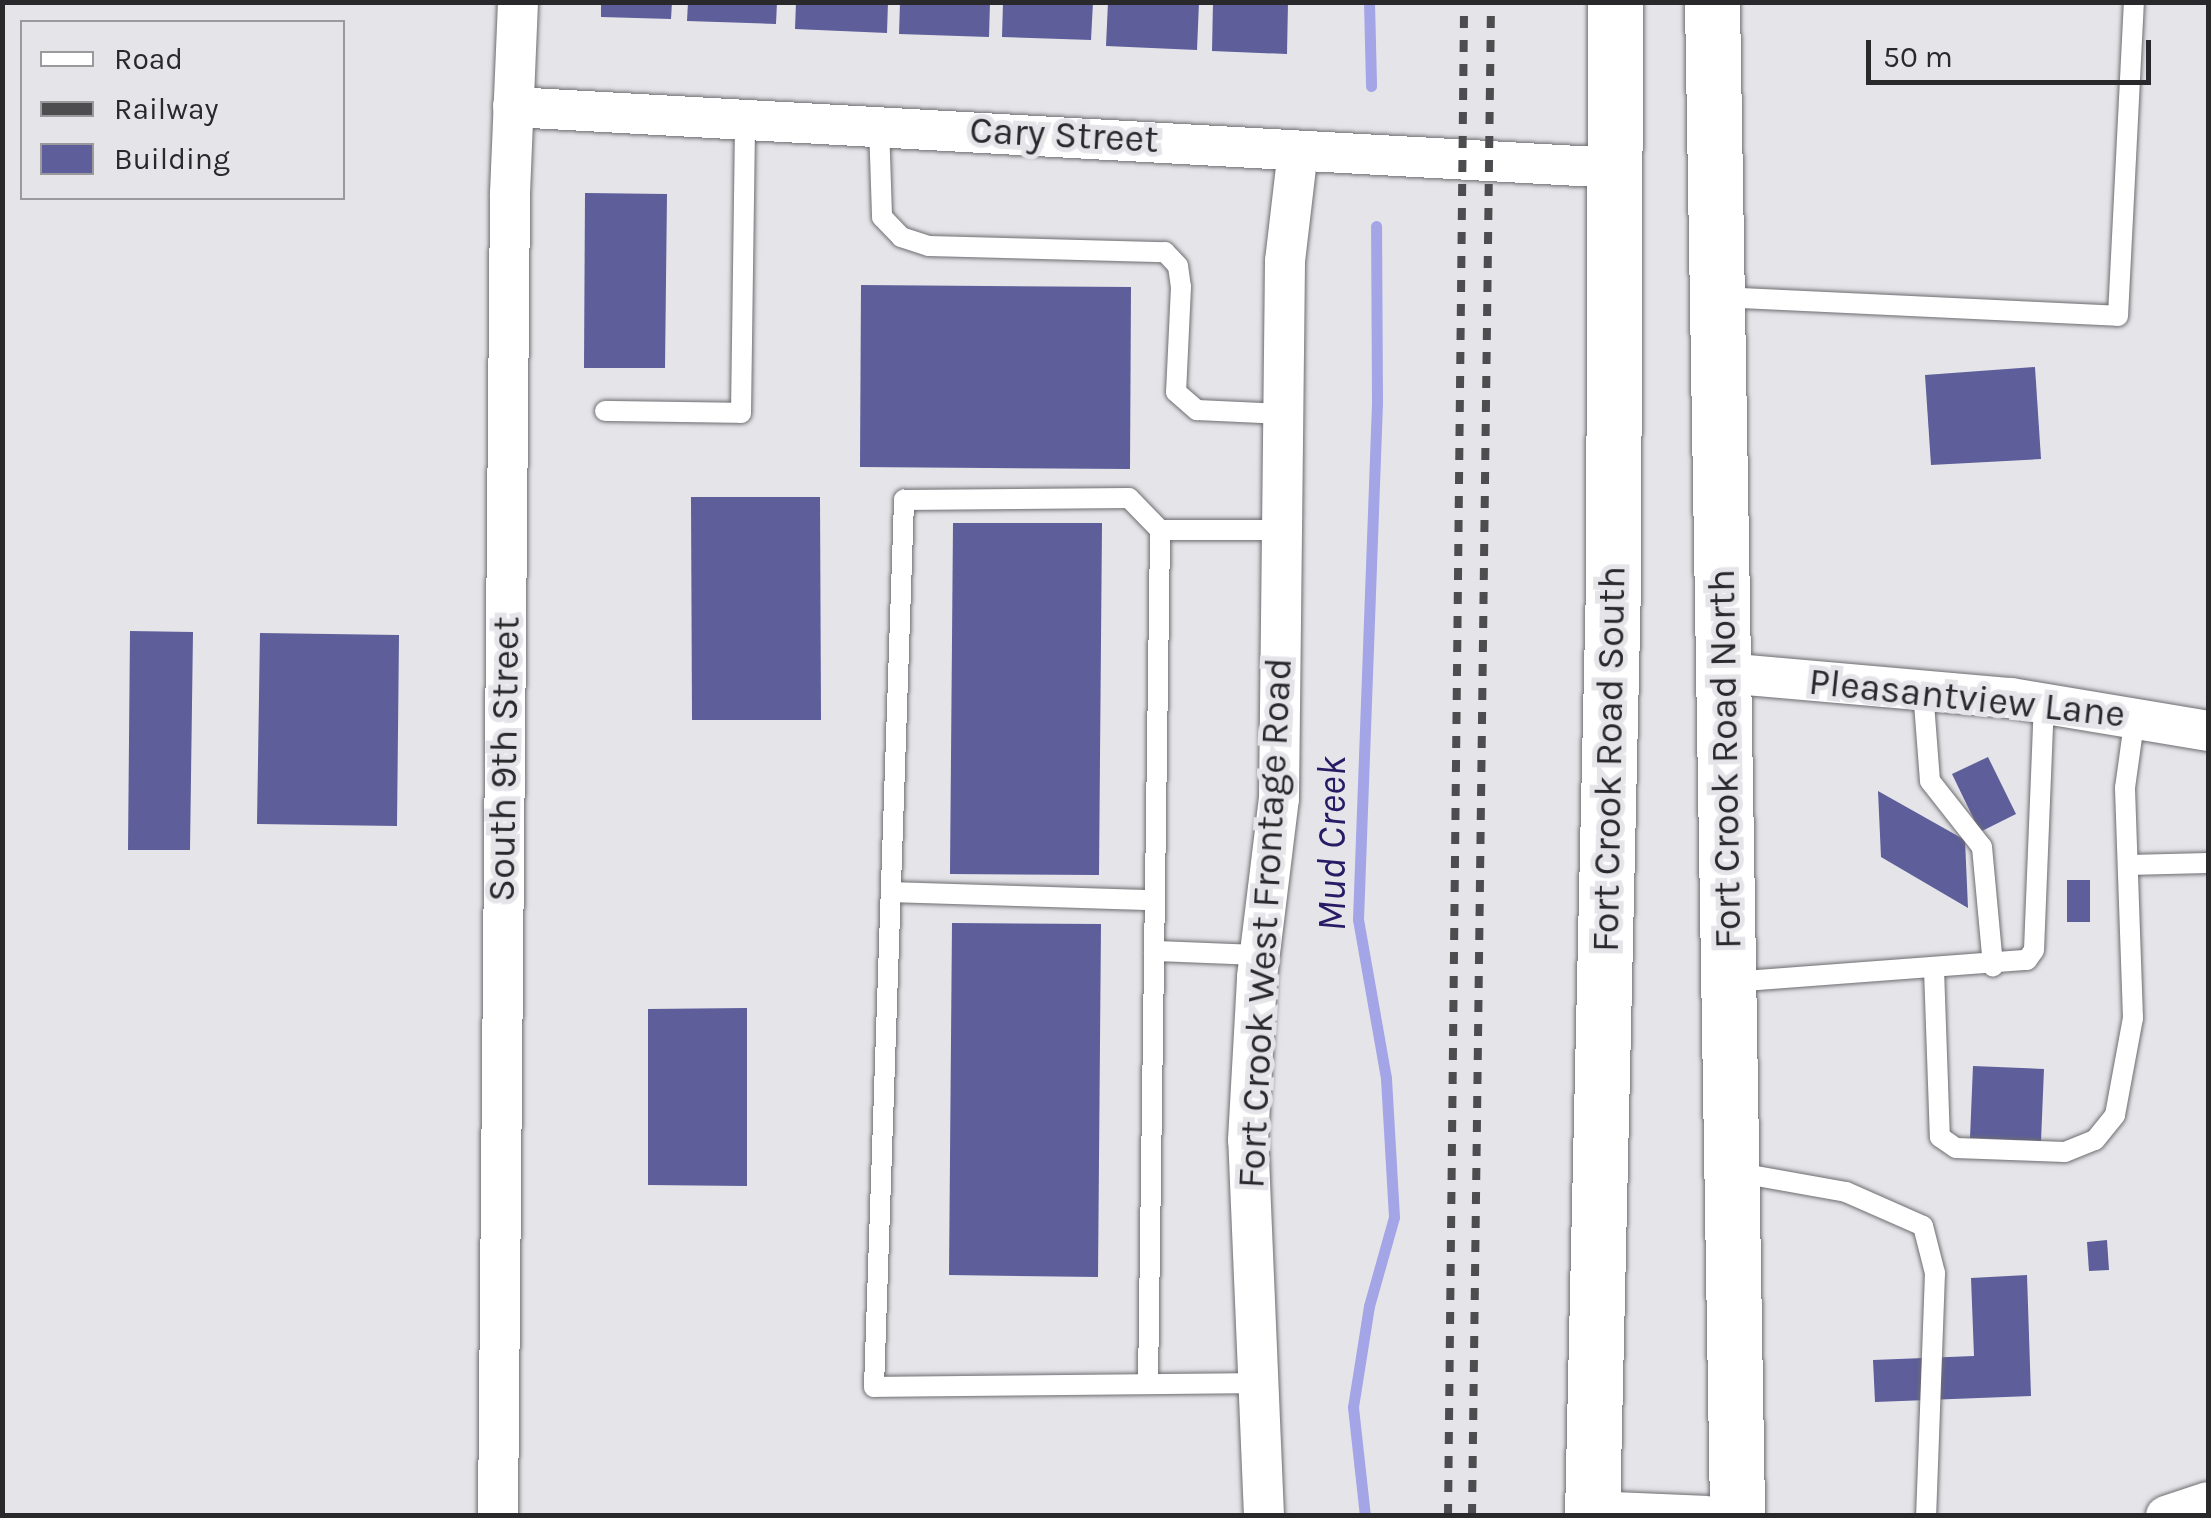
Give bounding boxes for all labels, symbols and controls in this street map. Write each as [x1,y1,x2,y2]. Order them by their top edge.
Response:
legend [20,20,345,200]
scale bar [1871,20,2156,82]
text: 50 m [1883,39,1953,75]
text: Road [114,41,183,77]
text: Railway [114,91,218,127]
street label: Cary Street [968,107,1160,163]
text: Building [114,141,230,177]
street label: Fort Crook Road South [1583,566,1635,952]
street label: Fort Crook Road North [1699,569,1751,949]
street label: South 9th Street [479,616,529,902]
street label: Fort Crook West Frontage Road [1228,657,1302,1189]
street label: Pleasantview Lane [1807,659,2127,737]
water label: Mud Creek [1308,756,1356,932]

